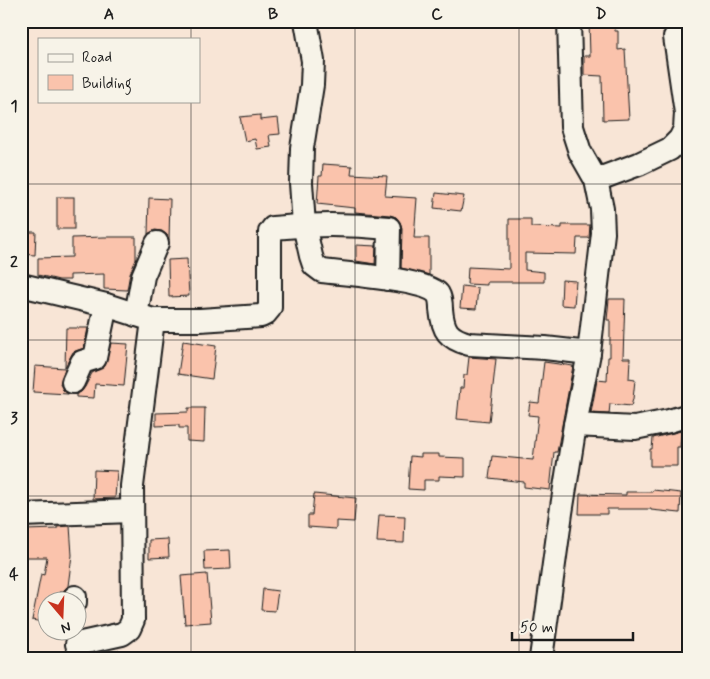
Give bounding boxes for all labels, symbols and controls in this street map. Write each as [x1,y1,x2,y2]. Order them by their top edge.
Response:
text: A [104,4,114,25]
text: B [268,4,278,25]
text: C [431,4,443,25]
text: D [595,4,607,25]
legend [38,38,200,102]
text: Road [82,48,112,68]
text: Building [82,74,132,95]
text: 1 [10,96,18,117]
text: 2 [10,252,18,273]
text: 3 [10,408,18,429]
text: 4 [9,564,19,585]
north arrow [38,592,88,642]
scale bar [512,609,634,641]
text: N [59,617,73,637]
text: 50 m [520,618,554,638]

